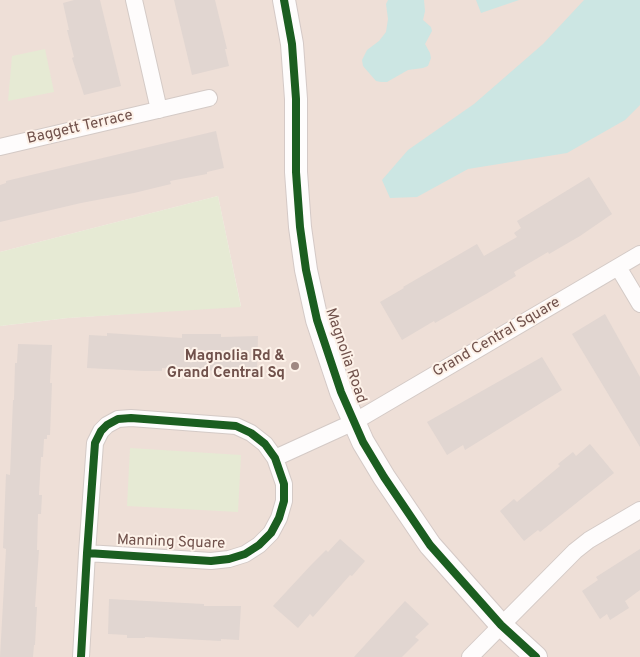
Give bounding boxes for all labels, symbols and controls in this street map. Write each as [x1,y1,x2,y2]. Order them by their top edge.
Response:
street label: Baggett Terrace [25,107,135,149]
street label: Grand Central Square [430,294,564,382]
street label: Magnolia Road [320,306,370,406]
place label: Magnolia Rd & Grand Central Sq [167,348,285,383]
marker: Magnolia Rd & Grand Central Sq [289,360,301,372]
street label: Manning Square [116,532,226,554]

